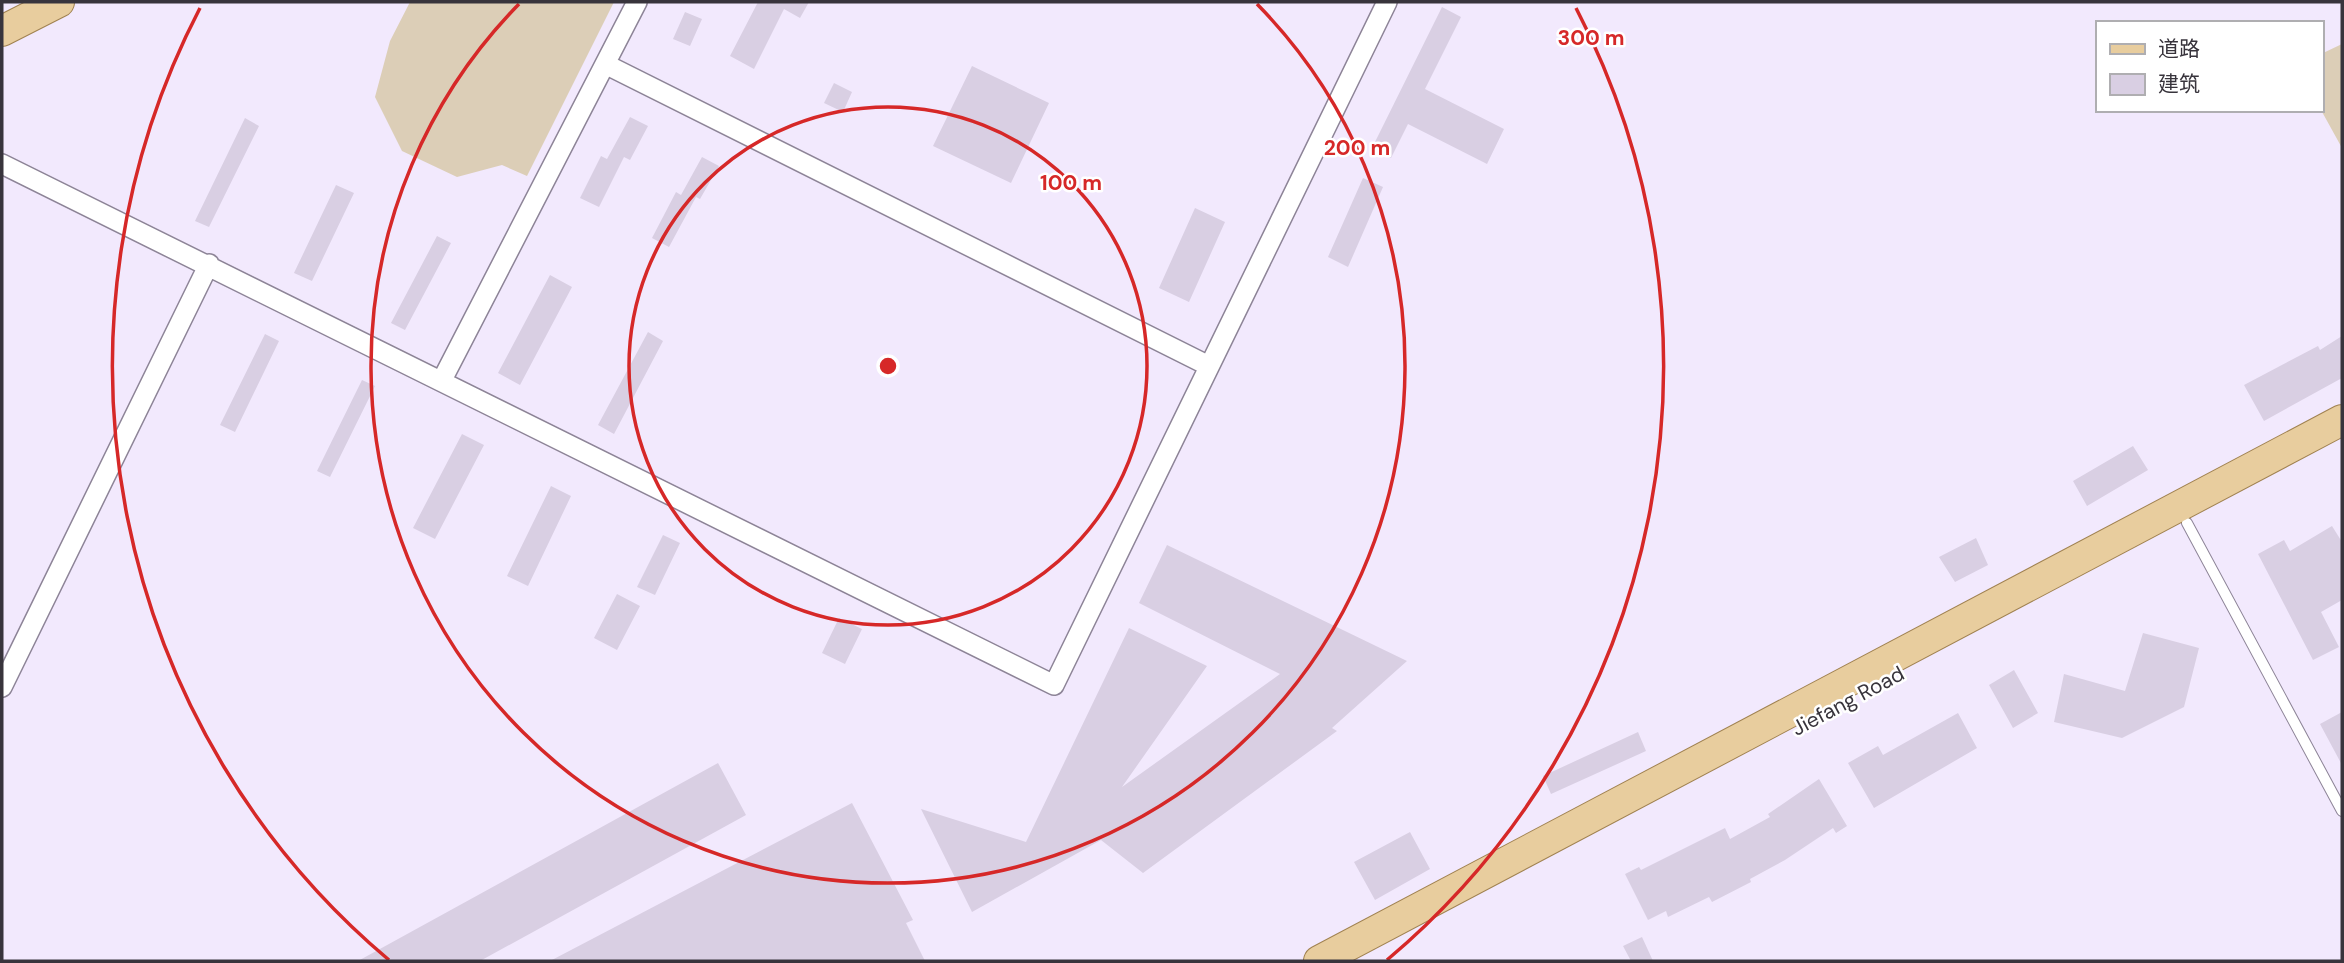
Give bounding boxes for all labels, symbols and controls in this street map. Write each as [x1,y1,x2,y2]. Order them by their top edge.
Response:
legend [2096,21,2323,112]
text: 300 m [1558,24,1624,52]
text: 道路 [2158,35,2200,63]
text: 建筑 [2158,70,2200,98]
text: 200 m [1324,134,1390,162]
text: 100 m [1040,169,1102,197]
centre of rings [876,354,900,378]
street label: Jiefang Road [1787,660,1909,742]

